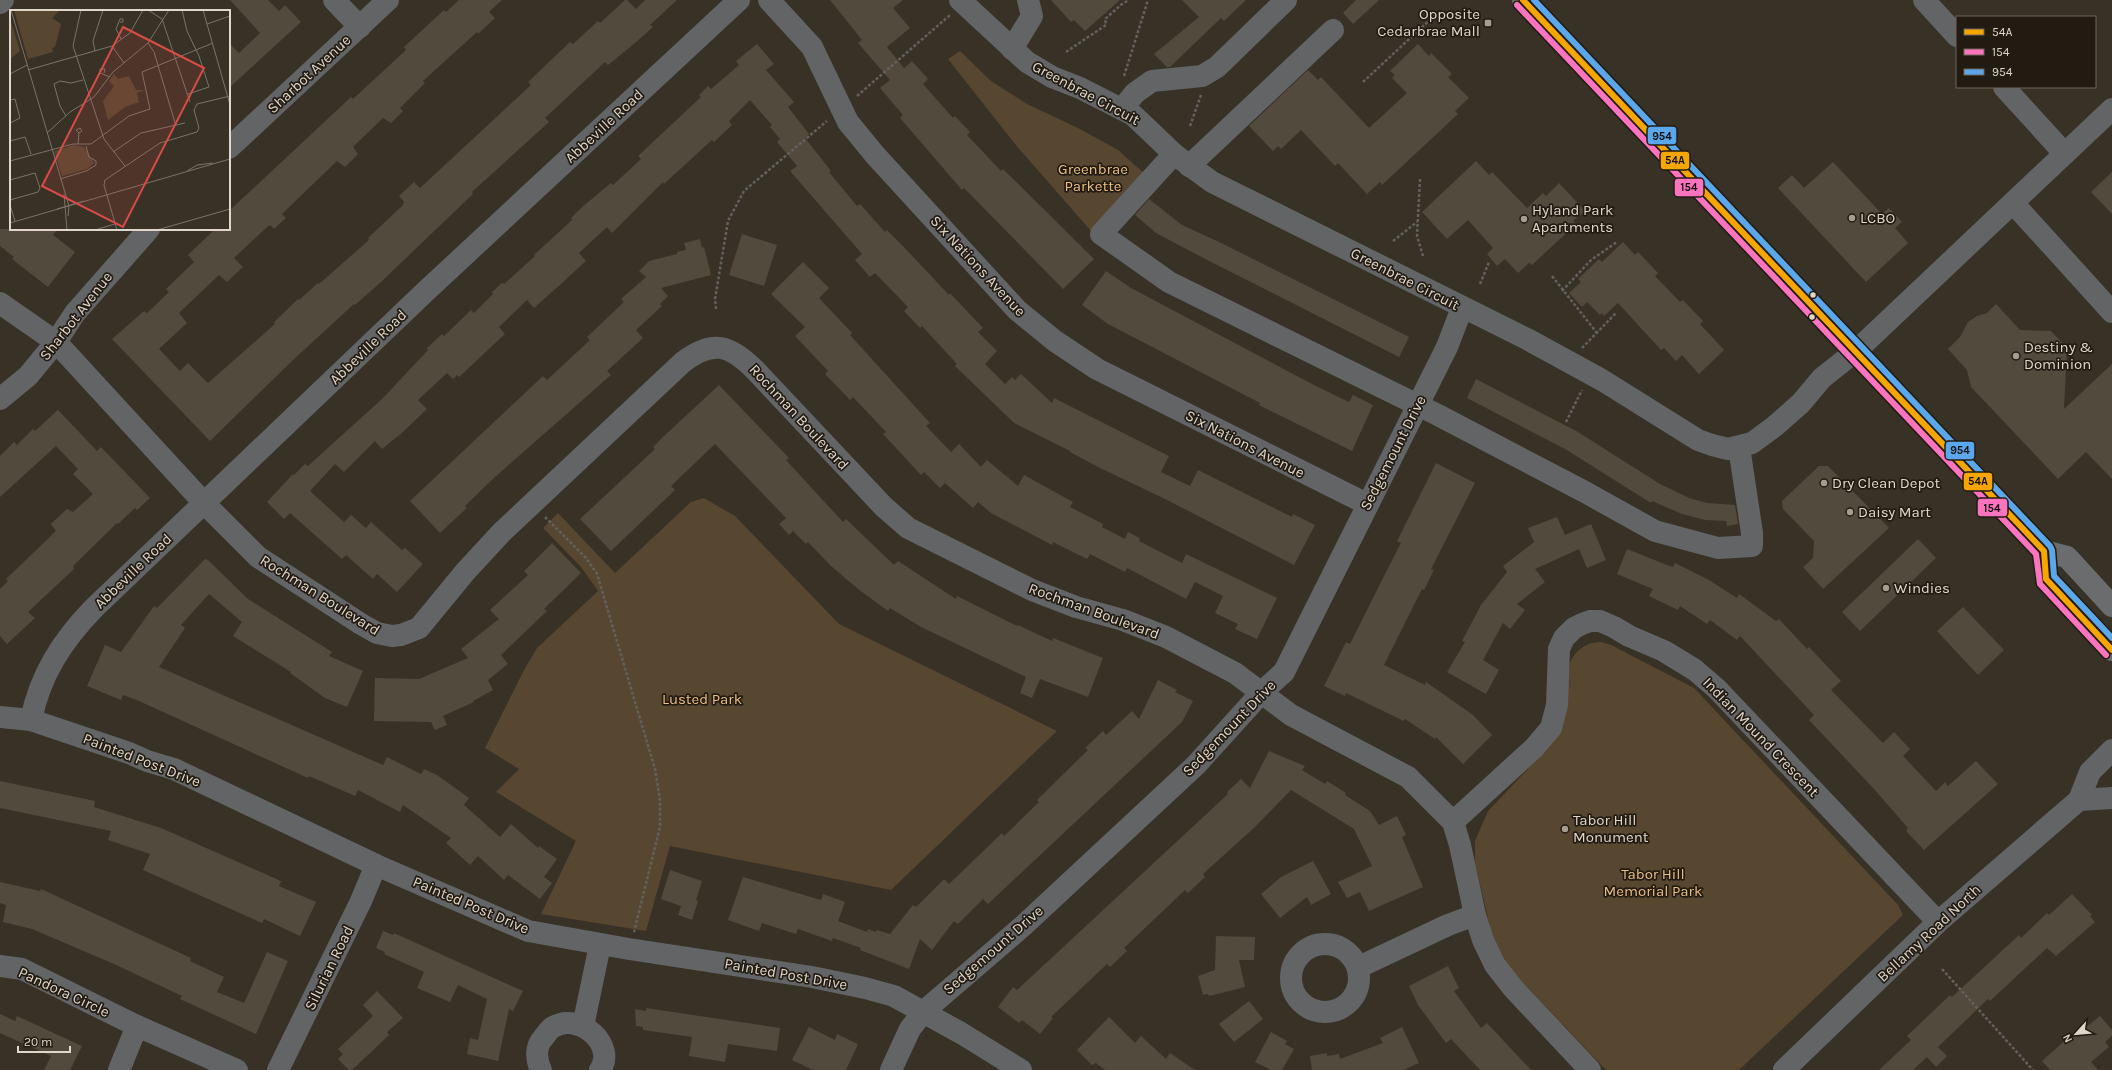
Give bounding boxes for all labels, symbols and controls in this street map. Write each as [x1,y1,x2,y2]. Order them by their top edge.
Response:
place label: Opposite Cedarbrae Mall [1377,5,1480,40]
inset map [10,10,230,230]
legend [1956,16,2096,88]
marker: Opposite Cedarbrae Mall [1483,18,1493,28]
text: 54A [1992,25,2012,39]
street label: Sharbot Avenue [264,31,354,117]
text: 154 [1992,45,2010,59]
street label: Greenbrae Circuit [1029,57,1143,129]
text: 954 [1992,65,2013,79]
street label: Abbeville Road [561,85,647,167]
line badge: 954 [1647,126,1677,145]
text: 954 [1652,130,1672,143]
line badge: 54A [1660,151,1690,170]
text: 54A [1665,154,1685,167]
park label: Greenbrae Parkette [1058,160,1128,195]
line badge: 154 [1674,178,1704,197]
text: 154 [1681,181,1698,194]
place label: Hyland Park Apartments [1532,201,1613,236]
place label: LCBO [1860,209,1895,227]
street label: Six Nations Avenue [927,212,1029,320]
marker: LCBO [1847,213,1857,223]
marker: Hyland Park Apartments [1519,214,1529,224]
street label: Greenbrae Circuit [1348,244,1463,314]
street label: Sharbot Avenue [36,268,116,364]
unlabelled marker [1808,290,1818,300]
street label: Abbeville Road [326,306,410,388]
unlabelled marker [1807,312,1817,322]
place label: Destiny & Dominion [2024,338,2093,373]
marker: Destiny & Dominion [2011,351,2021,361]
street label: Rochman Boulevard [745,361,853,473]
street label: Sedgemount Drive [1356,393,1430,513]
street label: Six Nations Avenue [1182,406,1308,482]
line badge: 954 [1945,441,1975,460]
text: 954 [1950,444,1970,457]
line badge: 54A [1963,472,1993,491]
place label: Dry Clean Depot [1832,474,1940,492]
text: 54A [1968,475,1988,488]
marker: Dry Clean Depot [1819,478,1829,488]
line badge: 154 [1977,498,2008,517]
text: 154 [1984,502,2001,515]
place label: Daisy Mart [1858,503,1931,521]
marker: Daisy Mart [1845,507,1855,517]
street label: Abbeville Road [91,530,175,612]
street label: Rochman Boulevard [257,551,383,639]
street label: Rochman Boulevard [1026,579,1162,643]
place label: Windies [1894,579,1950,597]
marker: Windies [1881,583,1891,593]
street label: Indian Mound Crescent [1699,673,1823,801]
street label: Sedgemount Drive [1179,676,1279,780]
park label: Lusted Park [662,690,742,708]
street label: Painted Post Drive [81,729,203,791]
place label: Tabor Hill Monument [1573,811,1649,846]
marker: Tabor Hill Monument [1560,824,1570,834]
park label: Tabor Hill Memorial Park [1604,865,1702,900]
street label: Painted Post Drive [410,872,532,938]
street label: Bellamy Road North [1874,880,1984,986]
street label: Sedgemount Drive [939,902,1047,998]
street label: Silurian Road [301,923,357,1013]
street label: Painted Post Drive [723,954,849,994]
street label: Pandora Circle [15,963,113,1021]
north arrow [2056,1014,2096,1054]
scale bar [18,1028,70,1054]
text: N [2060,1032,2075,1045]
text: 20 m [24,1035,52,1049]

